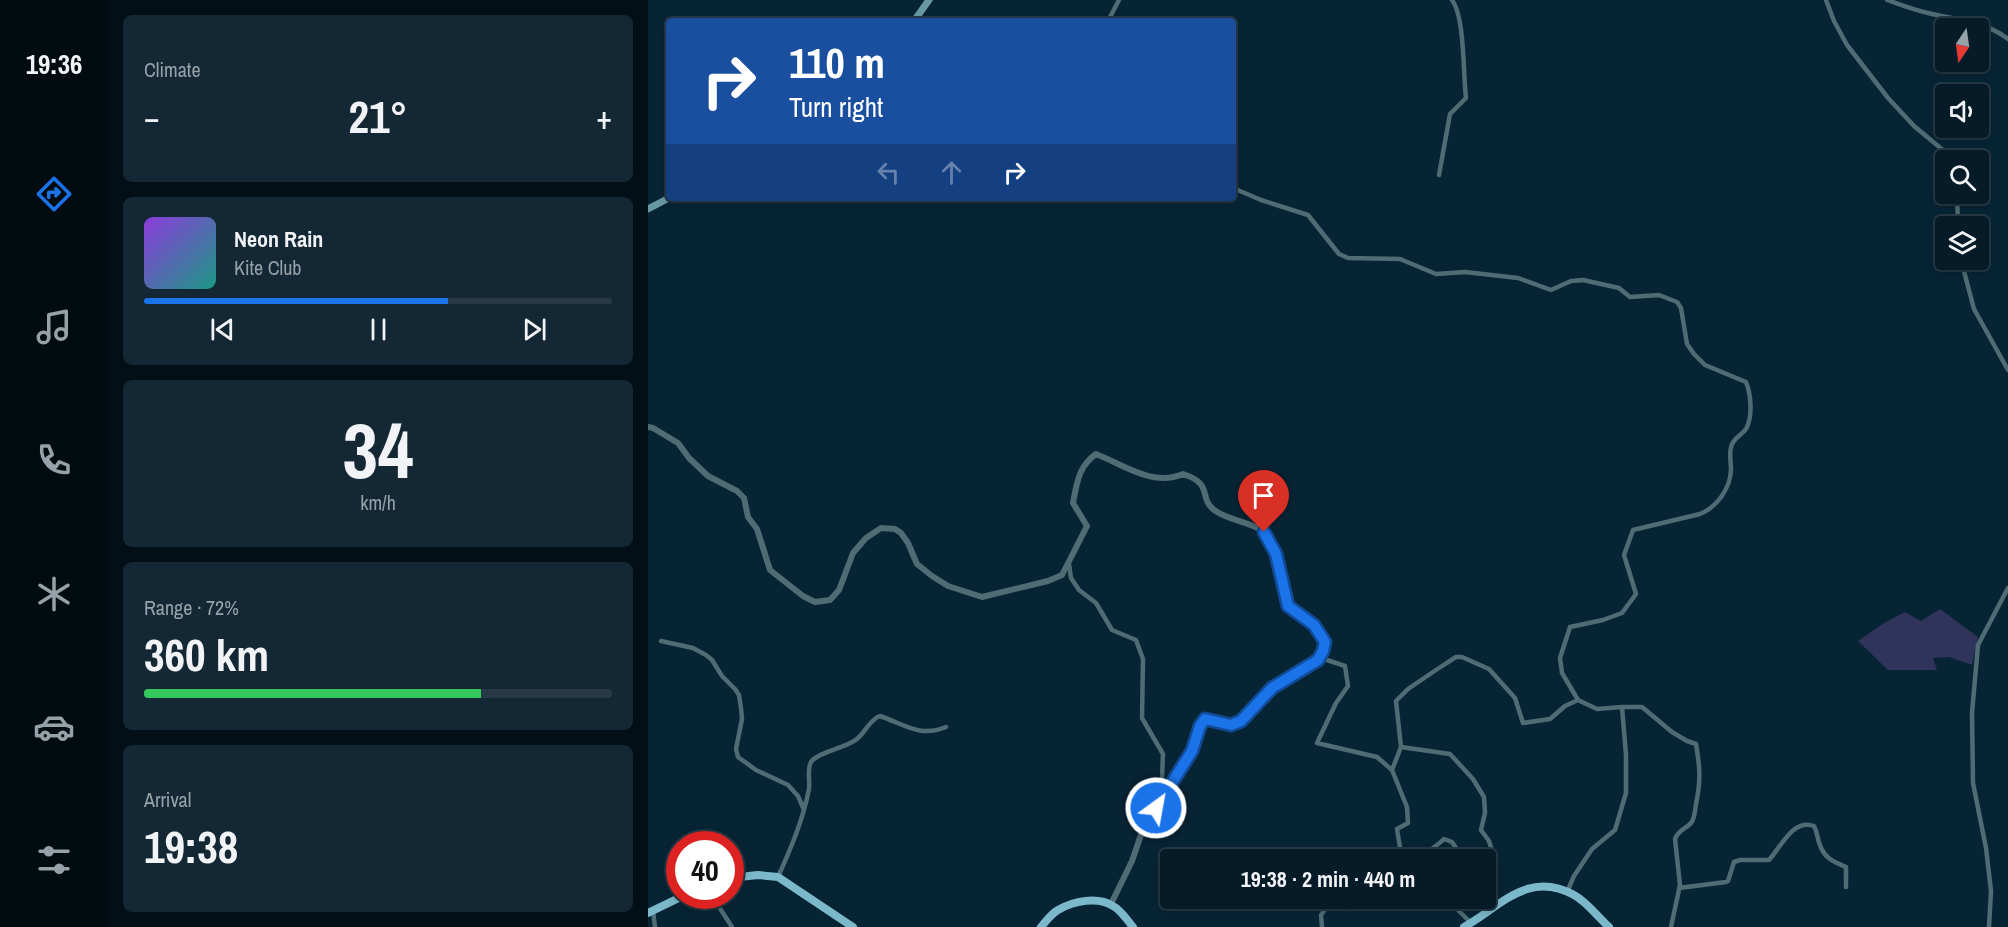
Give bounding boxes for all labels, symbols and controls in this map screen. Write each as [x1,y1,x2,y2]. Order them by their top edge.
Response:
north arrow [1935,18,1989,72]
map controls [1935,18,1989,270]
text: 110 m [789,35,885,91]
icon: right [690,42,768,120]
text: 19:36 [26,46,82,82]
text: Climate [144,56,201,83]
button: sound [1935,84,1989,138]
text: 21° [348,86,408,147]
text: Turn right [789,89,883,125]
text: − [144,95,160,139]
text: + [596,95,612,139]
button: search [1935,150,1989,204]
icon: left [872,156,905,189]
icon: ahead [935,156,968,189]
icon: right [998,156,1031,189]
icon: directions [33,173,75,215]
button: layers [1935,216,1989,270]
text: Neon Rain [234,224,323,254]
text: Kite Club [234,254,301,281]
icon: music [33,306,75,348]
icon: previous [206,313,239,346]
icon: pause [362,313,395,346]
icon: next [518,313,551,346]
text: 34 [342,397,414,502]
icon: phone [33,439,75,481]
pin [1238,470,1289,532]
icon: arrive [1247,479,1280,512]
text: km/h [360,489,396,516]
icon: climate [33,573,75,615]
text: Range · 72% [144,594,239,621]
text: 360 km [144,624,269,685]
icon: car [33,706,75,748]
position arrow [1124,776,1188,840]
text: Arrival [144,786,191,813]
text: 19:38 [144,816,238,877]
speed limit sign: 40 [666,831,744,909]
icon: filters [33,839,75,881]
text: 19:38 · 2 min · 440 m [1241,864,1415,894]

